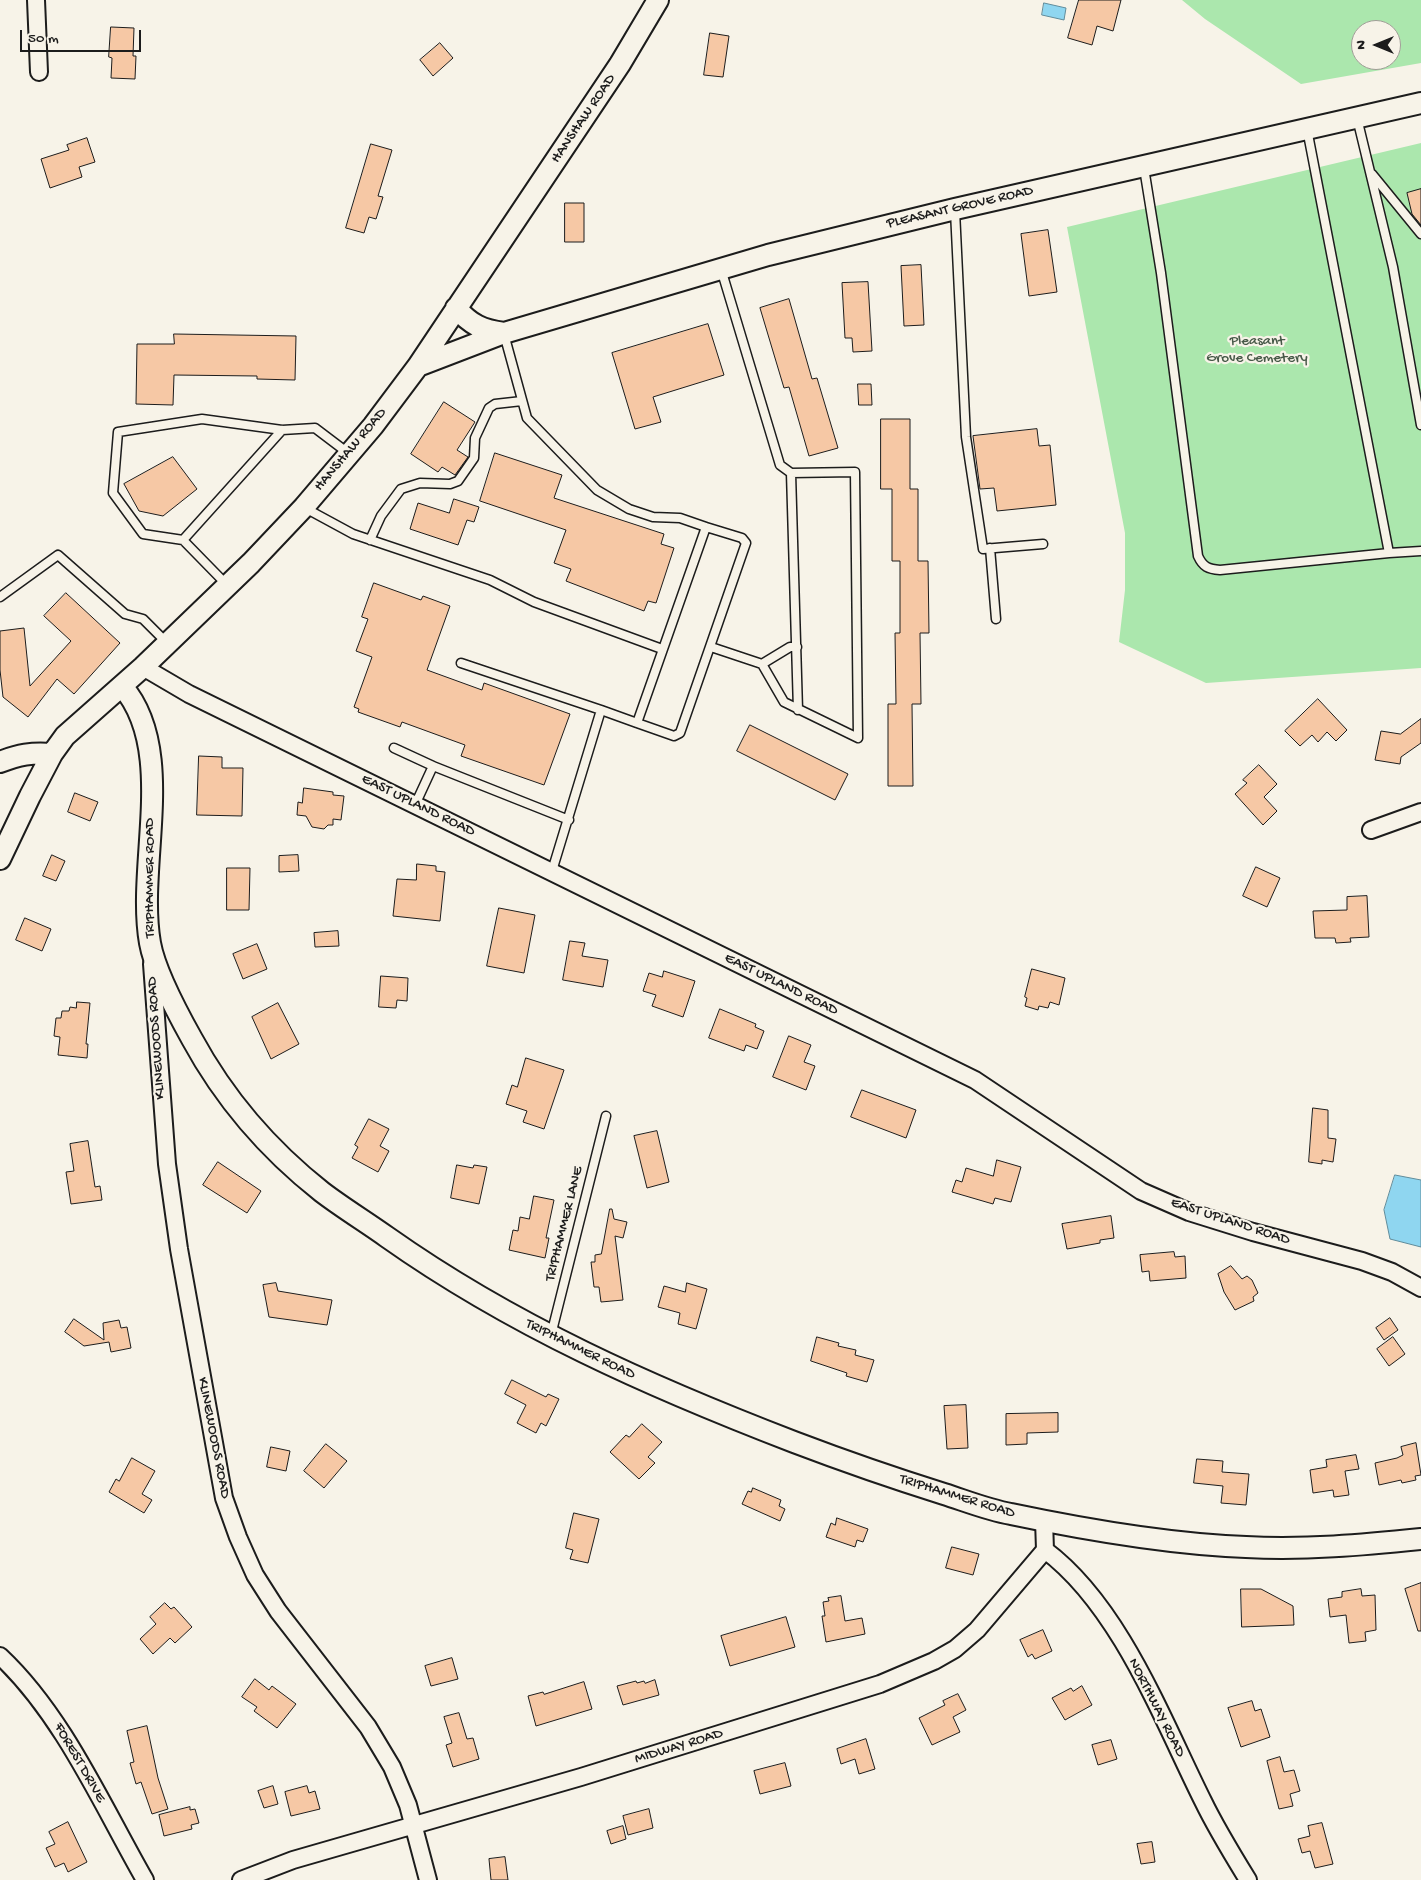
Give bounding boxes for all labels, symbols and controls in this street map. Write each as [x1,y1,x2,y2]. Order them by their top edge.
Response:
scale bar [22,20,144,52]
north arrow [1351,20,1401,70]
text: 50 m [28,30,59,48]
text: N [1353,40,1370,50]
street label: HANSHAW ROAD [548,71,620,167]
street label: PLEASANT GROVE ROAD [885,182,1035,234]
park label: Pleasant Grove Cemetery [1206,333,1308,368]
street label: HANSHAW ROAD [311,405,391,495]
street label: EAST UPLAND ROAD [358,771,478,841]
street label: TRIPHAMMER ROAD [142,818,160,938]
street label: EAST UPLAND ROAD [721,950,841,1020]
street label: KLINEWOODS ROAD [144,976,170,1100]
street label: TRIPHAMMER LANE [542,1165,588,1283]
street label: EAST UPLAND ROAD [1168,1194,1292,1250]
street label: TRIPHAMMER ROAD [522,1316,638,1384]
street label: KLINEWOODS ROAD [192,1376,234,1500]
street label: TRIPHAMMER ROAD [897,1471,1017,1523]
street label: NORTHWAY ROAD [1123,1656,1189,1760]
street label: FOREST DRIVE [49,1720,109,1806]
street label: MIDWAY ROAD [633,1725,725,1769]

